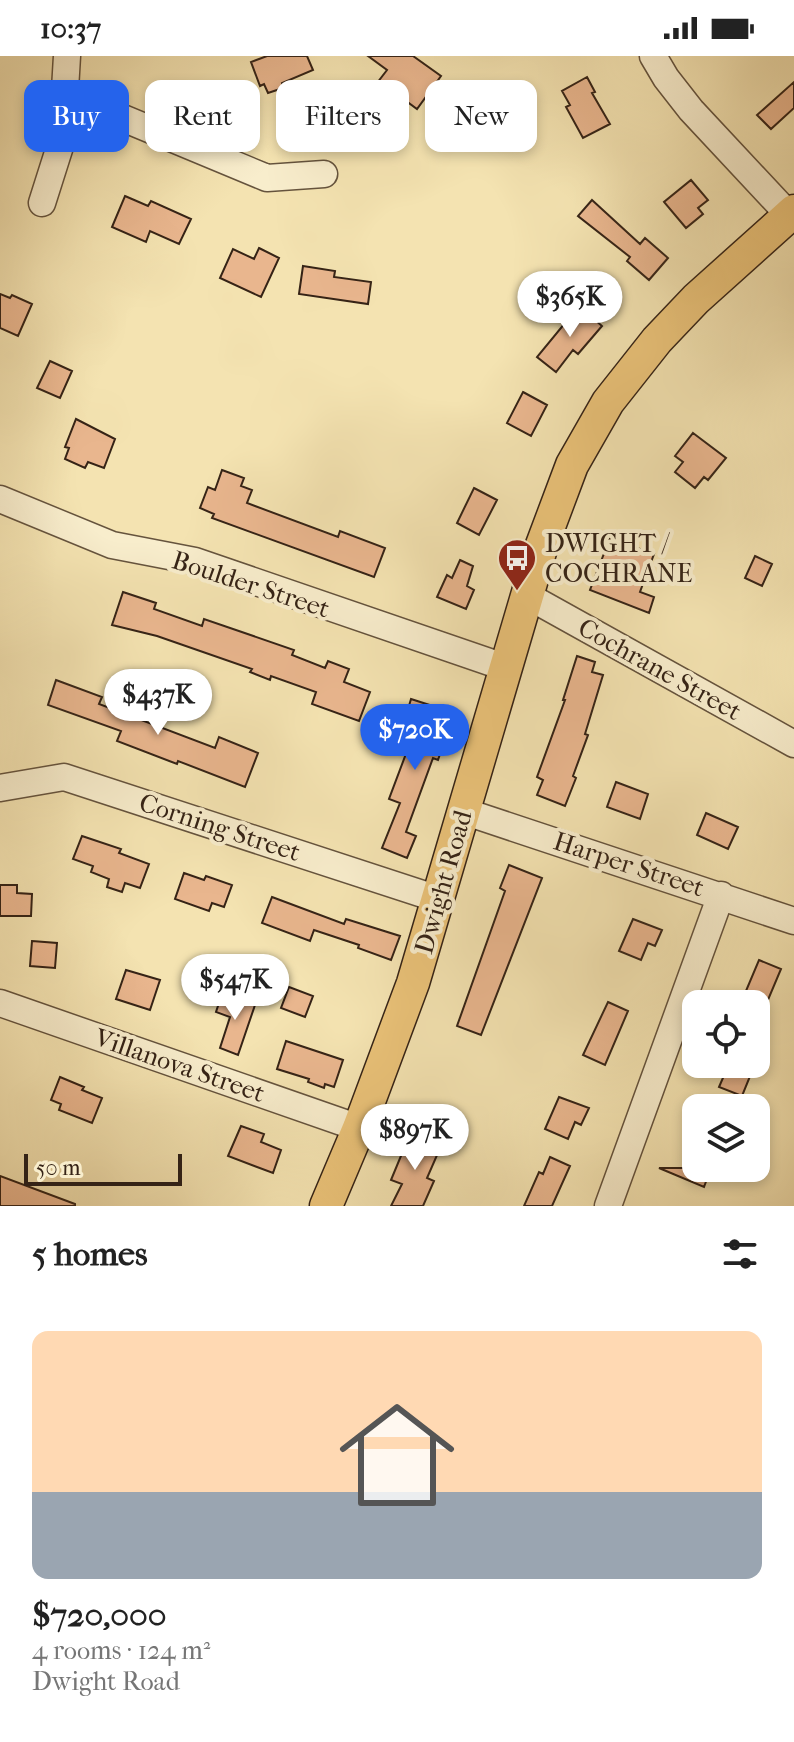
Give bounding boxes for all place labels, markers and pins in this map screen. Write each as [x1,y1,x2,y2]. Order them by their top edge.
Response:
pin: $365K [514,271,626,339]
place label: DWIGHT / COCHRANE [545,528,693,589]
bus stop icon: DWIGHT / COCHRANE [496,537,538,592]
pin: $437K [102,669,214,737]
pin: $720K [359,704,471,772]
pin: $547K [179,954,291,1022]
pin: $897K [359,1104,471,1172]

